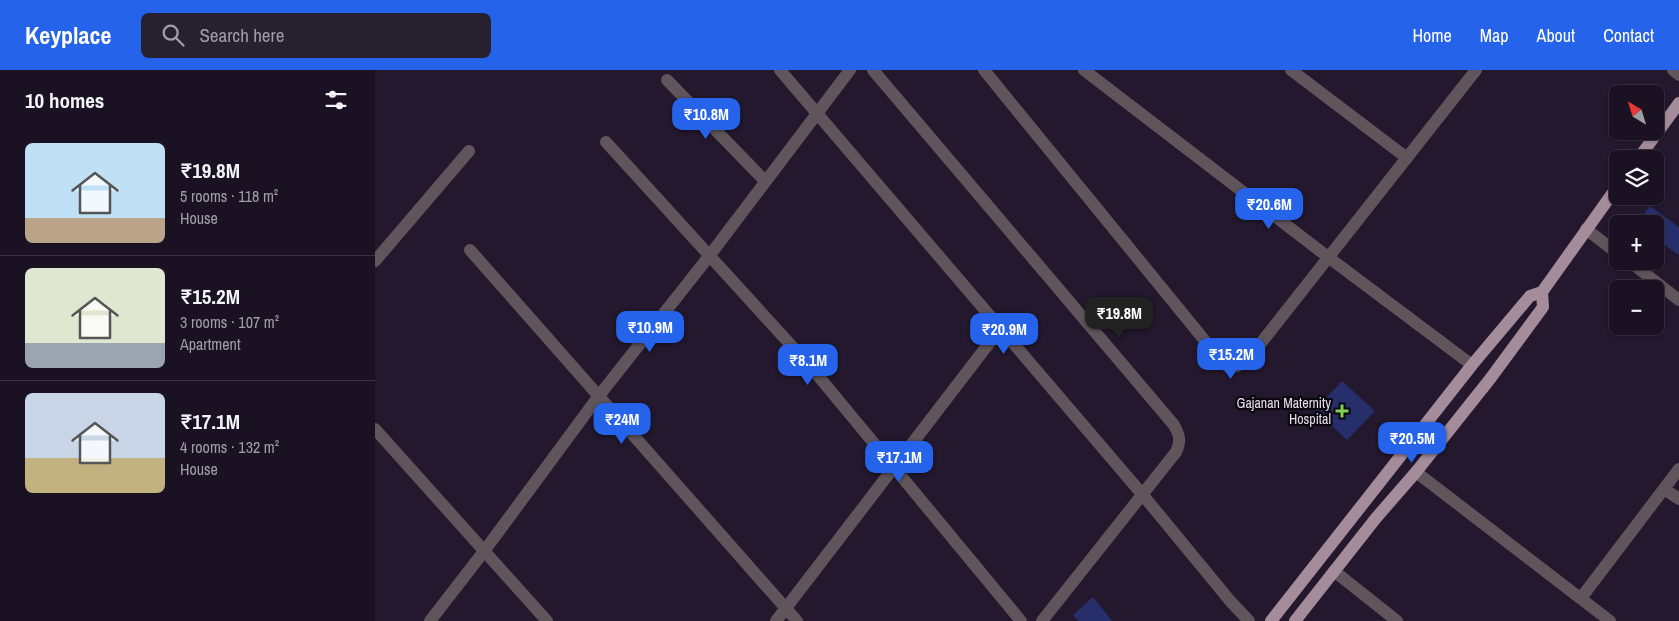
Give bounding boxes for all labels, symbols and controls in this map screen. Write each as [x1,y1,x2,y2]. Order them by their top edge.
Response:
search box [141,13,491,58]
text: Keyplace [25,19,111,51]
icon: search [159,21,187,49]
text: Search here [199,22,284,48]
text: Home [1412,23,1452,48]
text: Map [1480,23,1509,48]
text: About [1537,23,1575,48]
text: Contact [1603,23,1654,48]
north arrow [1609,85,1664,140]
map controls [1609,85,1664,335]
text: 10 homes [25,86,104,115]
icon: filters [322,86,350,114]
pin: ₹10.8M [665,98,747,140]
text: ₹10.8M [683,103,729,125]
button: layers [1609,150,1664,205]
text: ₹19.8M [180,156,240,185]
icon: home [65,163,125,223]
text: 5 rooms · 118 m² [180,185,278,207]
pin: ₹20.6M [1228,188,1310,230]
text: ₹20.6M [1246,193,1292,215]
text: House [180,207,218,229]
button: + [1609,215,1664,270]
button: − [1609,280,1664,335]
text: ₹15.2M [180,282,240,311]
icon: home [65,288,125,348]
pin: ₹19.8M [1078,296,1160,339]
text: ₹19.8M [1096,302,1142,324]
pin: ₹10.9M [609,310,691,353]
text: 3 rooms · 107 m² [180,311,279,333]
pin: ₹20.9M [963,312,1045,355]
text: ₹10.9M [627,316,673,338]
text: ₹20.9M [981,318,1027,340]
text: Apartment [180,333,241,355]
pin: ₹15.2M [1190,338,1272,380]
text: ₹15.2M [1208,343,1254,365]
pin: ₹8.1M [773,344,843,386]
text: ₹8.1M [789,349,827,371]
place label: Gajanan Maternity Hospital [1237,394,1331,428]
pin: ₹24M [592,402,652,445]
marker: Gajanan Maternity Hospital [1335,404,1349,418]
text: ₹17.1M [180,407,240,436]
text: ₹24M [605,408,639,430]
icon: home [65,413,125,473]
pin: ₹20.5M [1371,422,1453,464]
text: ₹20.5M [1389,427,1435,449]
text: 4 rooms · 132 m² [180,436,279,458]
pin: ₹17.1M [858,440,940,483]
text: ₹17.1M [876,446,922,468]
text: House [180,458,218,480]

